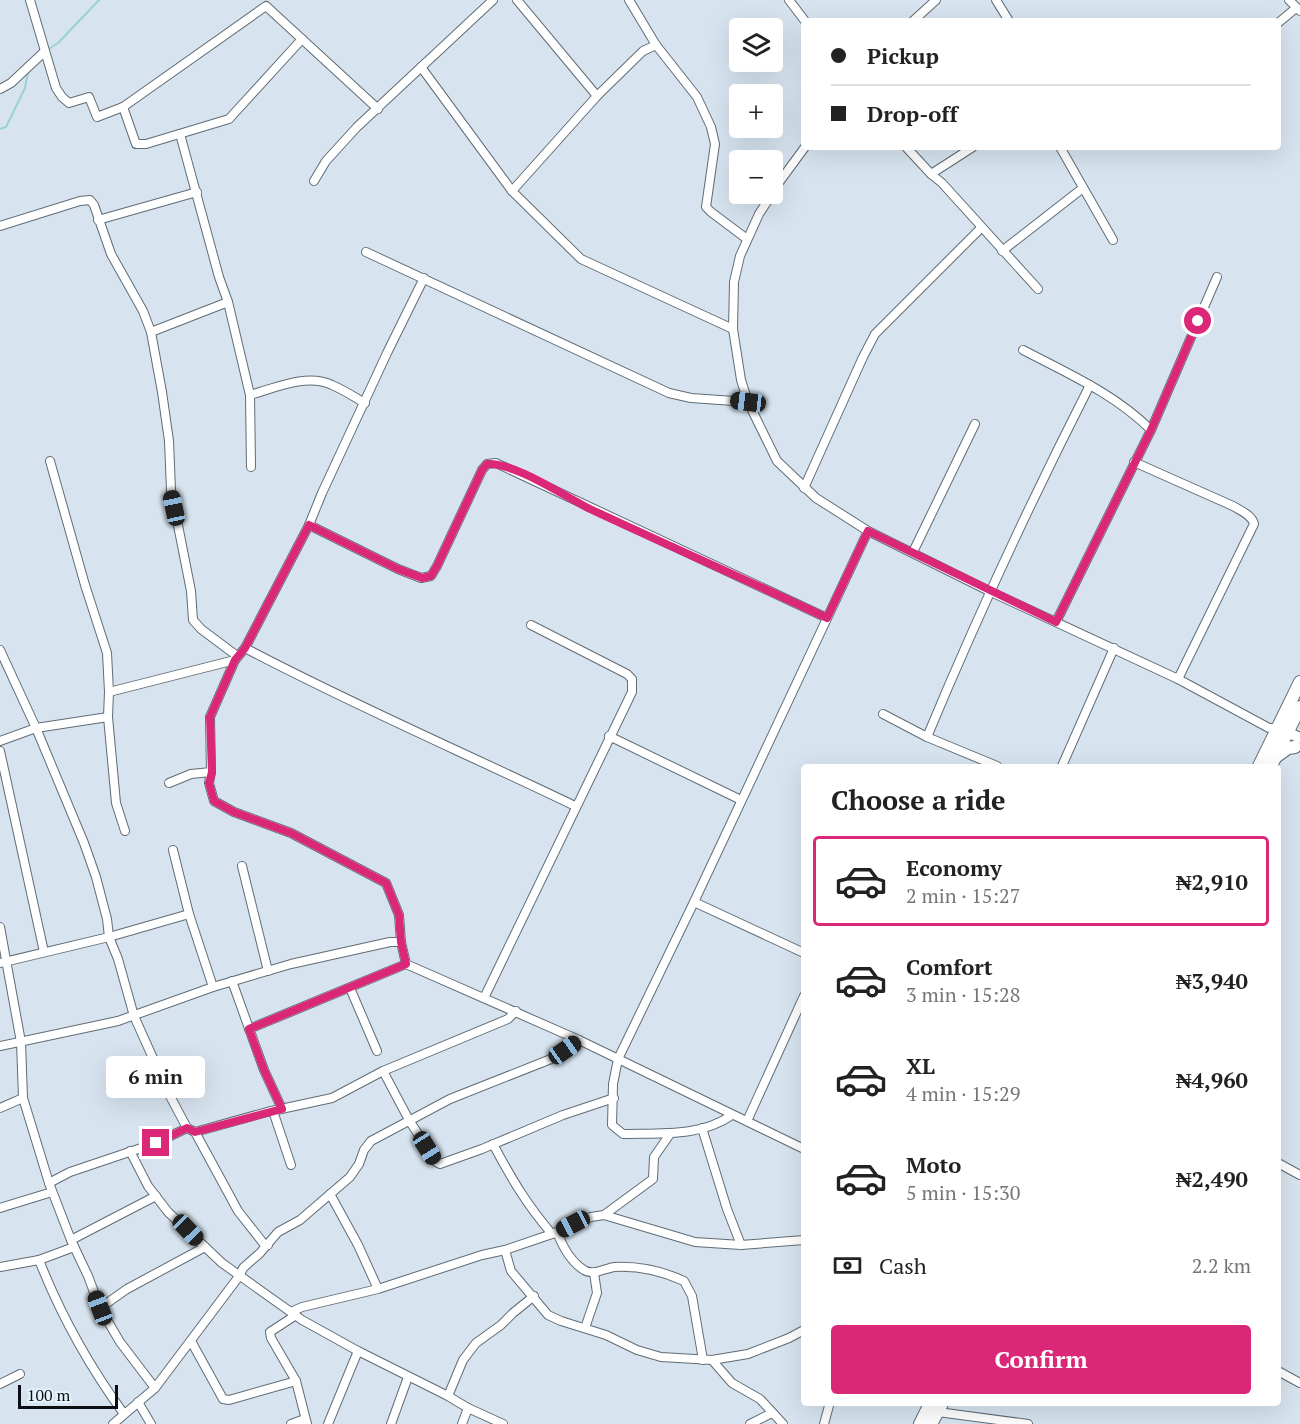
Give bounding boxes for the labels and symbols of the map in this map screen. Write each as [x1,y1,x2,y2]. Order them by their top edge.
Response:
route start [1184,307,1211,334]
car [729,391,767,413]
car [161,489,187,527]
car [545,1032,585,1068]
callout: 6 min [106,1056,206,1098]
car [410,1128,444,1168]
route end [142,1129,169,1156]
car [553,1208,593,1240]
car [169,1211,207,1249]
car [85,1288,115,1328]
scale bar [18,1382,118,1410]

